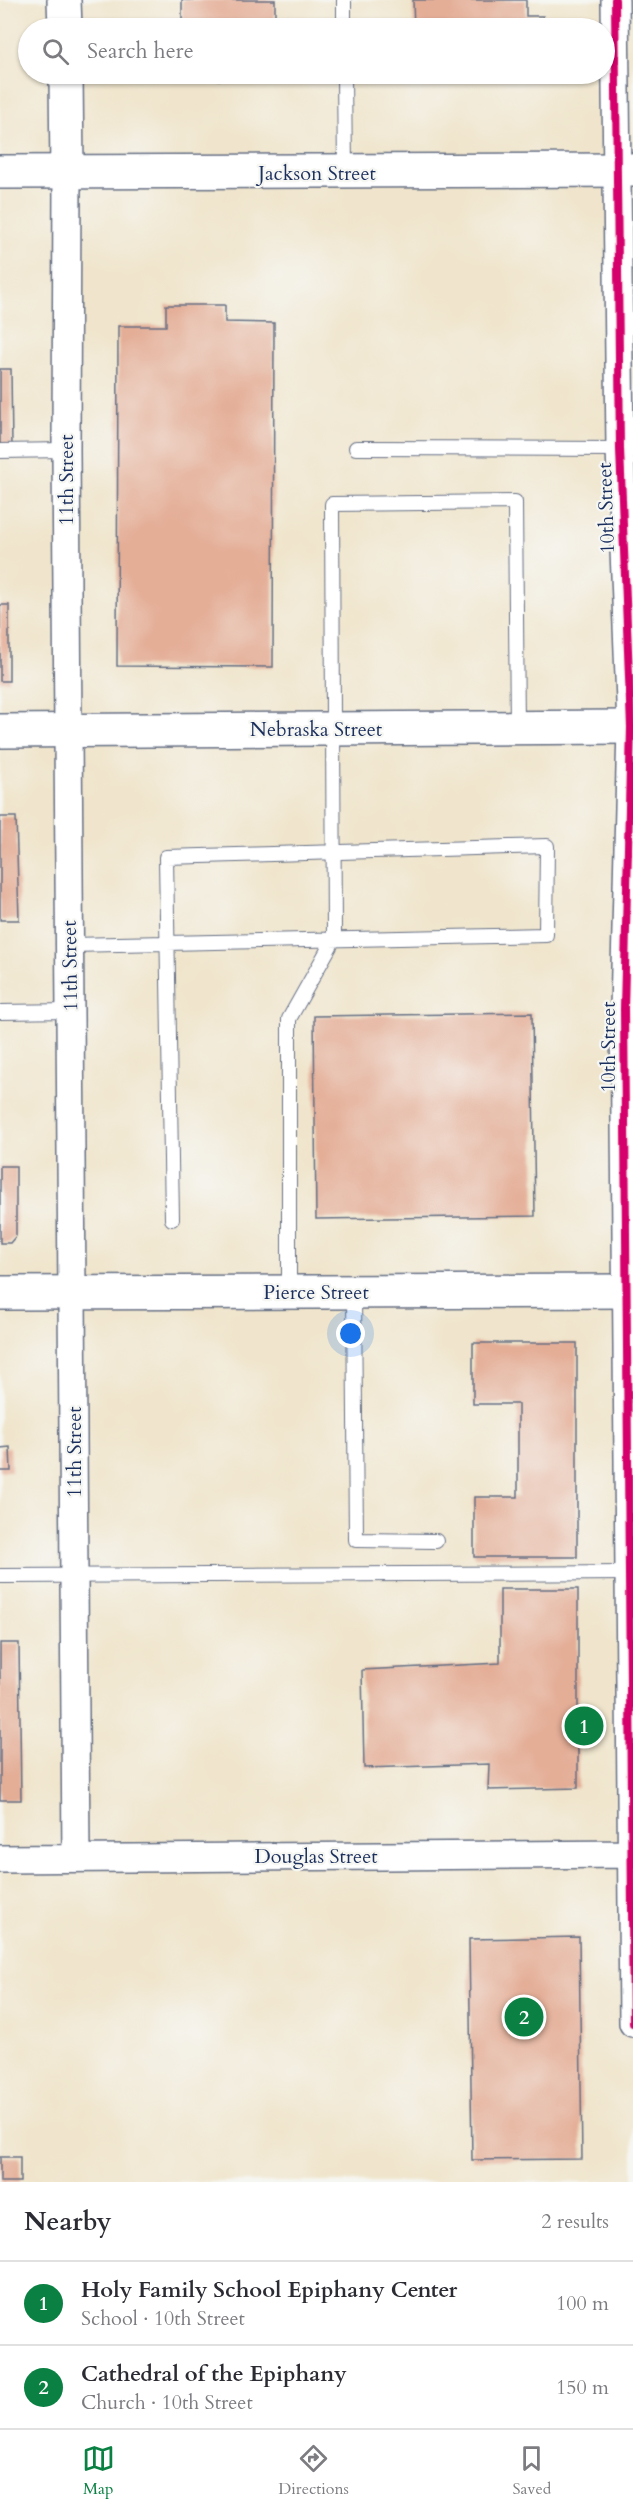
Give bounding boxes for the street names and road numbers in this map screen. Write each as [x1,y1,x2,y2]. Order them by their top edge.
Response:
street label: Jackson Street [255,160,376,187]
street label: 11th Street [53,434,80,526]
street label: 10th Street [591,461,621,554]
street label: Nebraska Street [250,716,383,743]
street label: 11th Street [56,919,84,1012]
street label: 10th Street [595,1001,622,1093]
street label: Pierce Street [263,1279,369,1306]
street label: 11th Street [61,1406,88,1498]
street label: Douglas Street [254,1843,378,1870]

